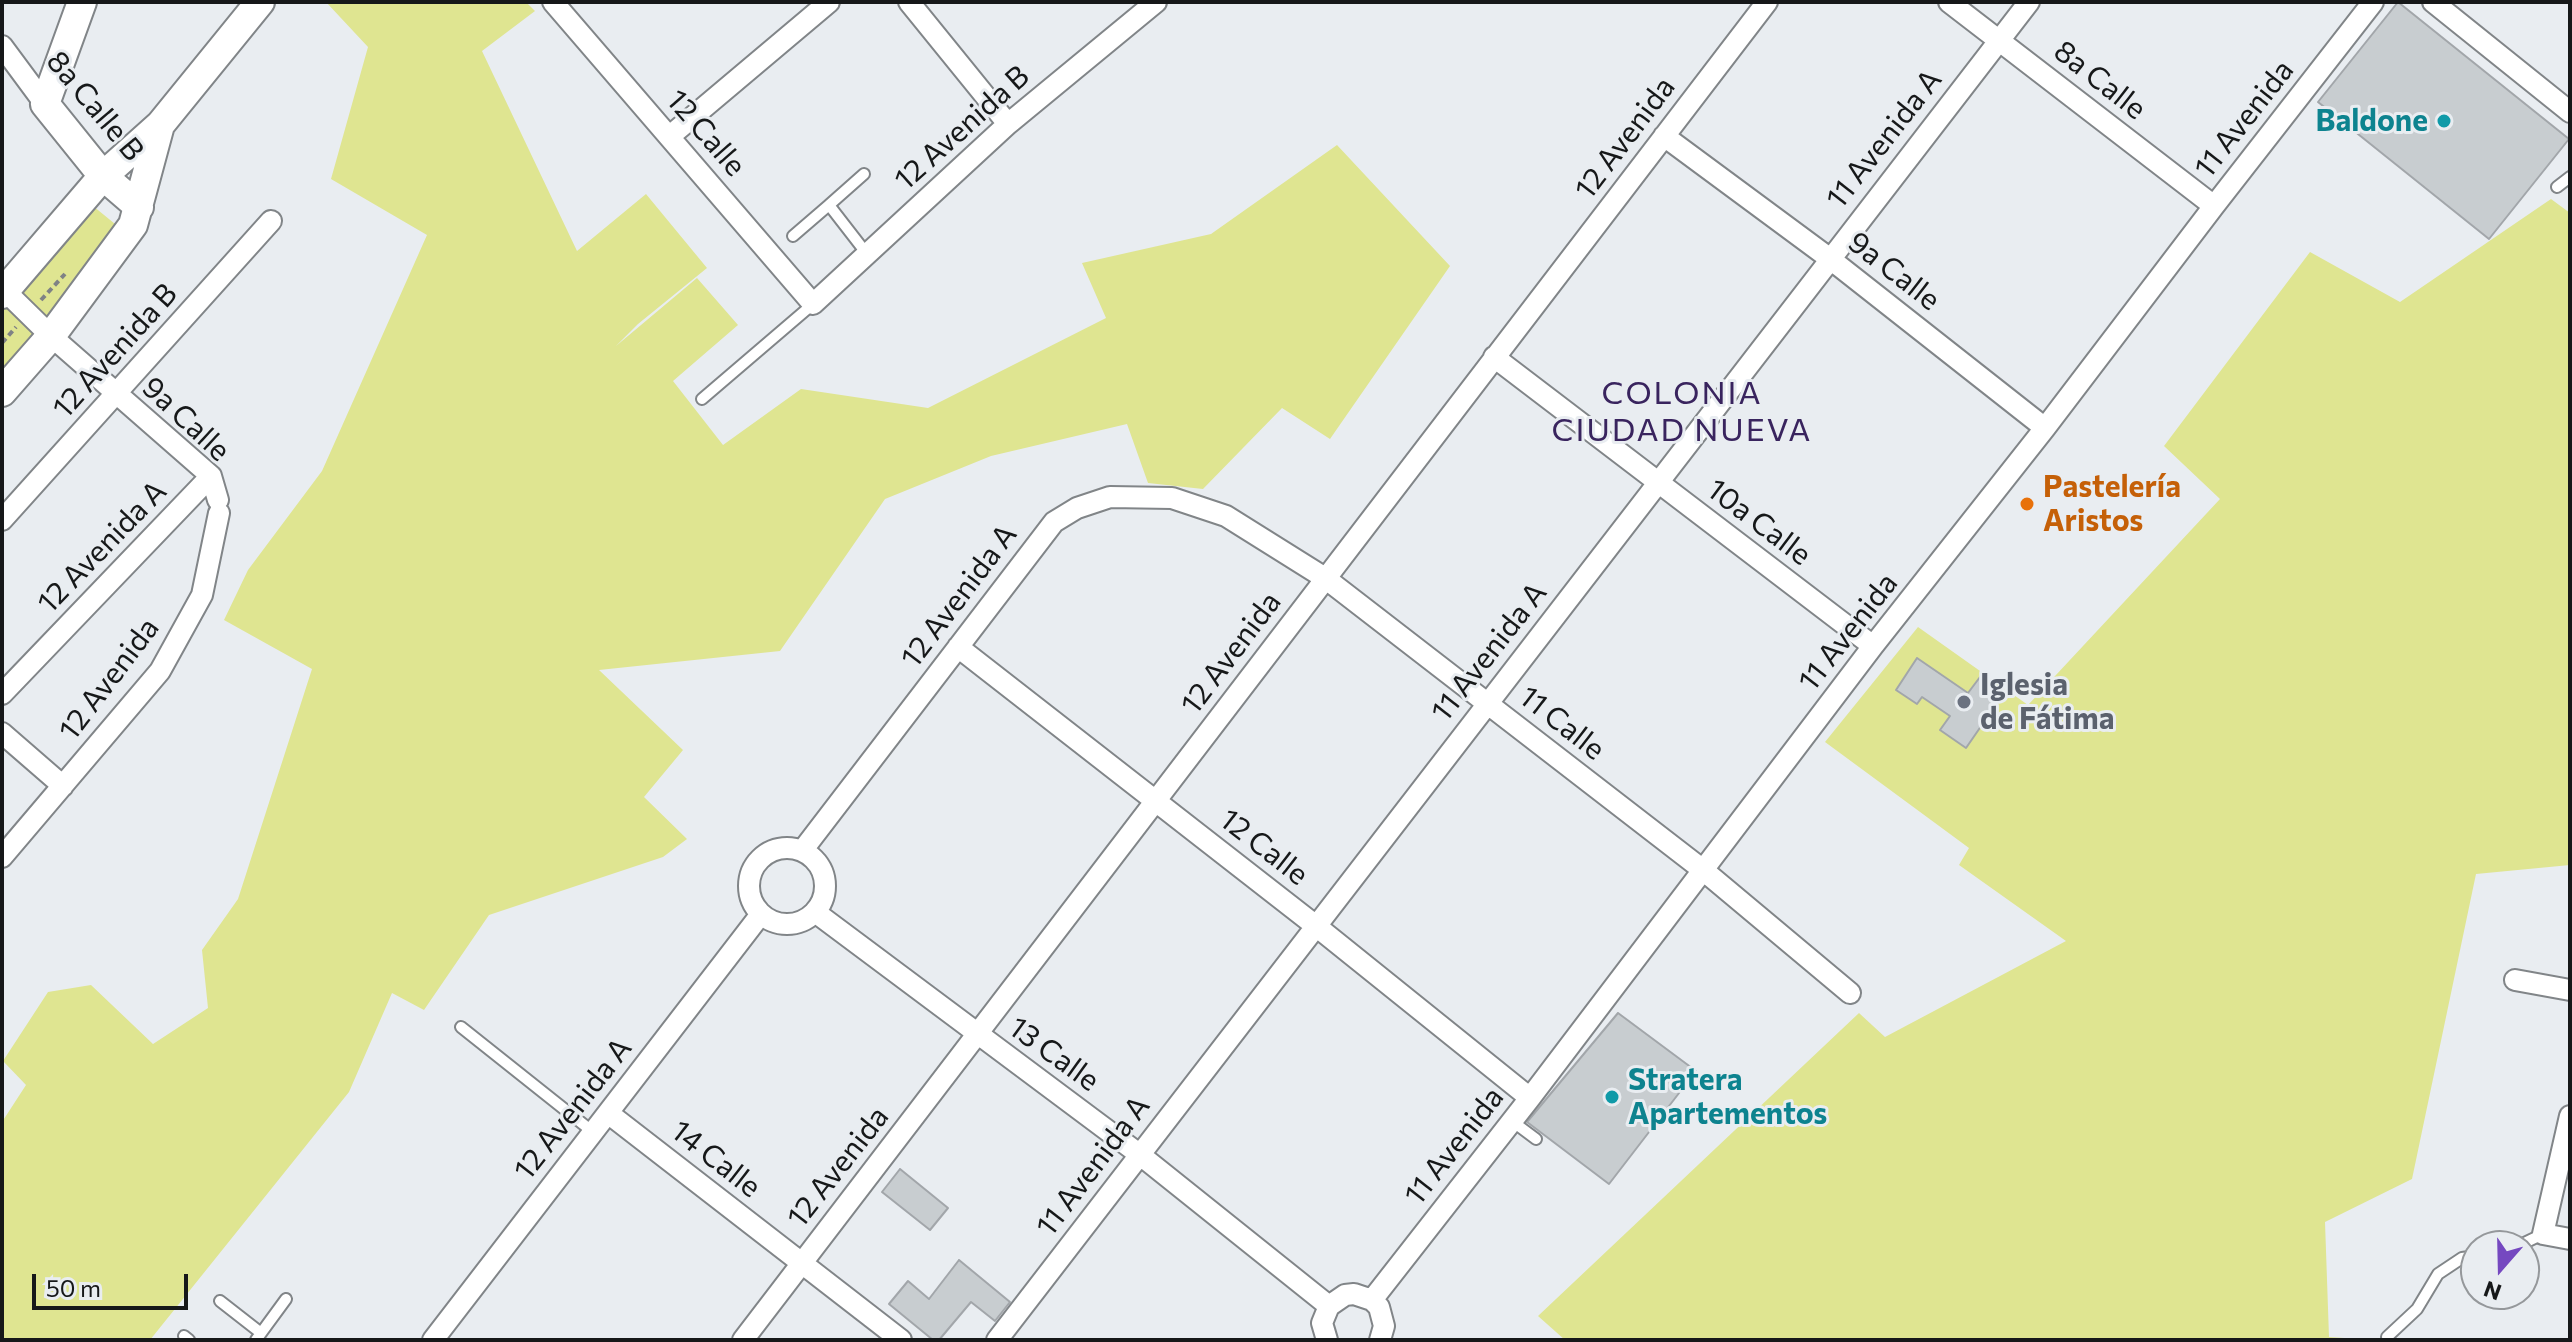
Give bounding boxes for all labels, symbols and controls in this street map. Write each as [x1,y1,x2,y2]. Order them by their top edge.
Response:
street label: 8a Calle [2047,33,2153,127]
street label: 8a Calle B [39,44,151,168]
street label: 11 Avenida [2187,53,2301,185]
street label: 12 Avenida B [887,58,1037,198]
street label: 11 Avenida A [1819,63,1949,215]
street label: 12 Avenida [1567,70,1683,206]
street label: 12 Calle [659,83,753,183]
place label: Baldone [2316,103,2428,139]
marker: Baldone [2435,112,2453,130]
street label: 9a Calle [1841,224,1947,318]
street label: 12 Avenida B [45,276,185,426]
street label: 9a Calle [135,369,237,469]
district label: COLONIA CIUDAD NUEVA [1552,374,1812,449]
place label: Pastelería Aristos [2043,469,2181,540]
street label: 10a Calle [1700,471,1818,573]
street label: 12 Avenida A [30,473,174,621]
marker: Pastelería Aristos [2018,495,2036,513]
street label: 12 Avenida A [894,517,1024,675]
street label: 11 Avenida [1791,566,1905,698]
street label: 11 Avenida A [1424,576,1554,728]
street label: 12 Avenida [1173,585,1289,721]
street label: 12 Avenida [51,611,167,747]
place label: Iglesia de Fátima [1980,667,2114,738]
street label: 11 Calle [1512,678,1612,768]
marker: Iglesia de Fátima [1955,693,1973,711]
street label: 12 Calle [1213,801,1315,893]
street label: 13 Calle [1002,1009,1106,1099]
street label: 12 Avenida A [507,1031,639,1187]
place label: Stratera Apartementos [1628,1062,1827,1132]
street label: 11 Avenida [1397,1080,1511,1212]
marker: Stratera Apartementos [1603,1088,1621,1106]
street label: 11 Avenida A [1029,1089,1157,1243]
street label: 12 Avenida [780,1099,896,1235]
street label: 14 Calle [664,1113,768,1205]
north arrow [2460,1230,2540,1310]
scale bar [36,1258,192,1308]
text: 50 m [46,1273,101,1302]
text: N [2480,1276,2505,1307]

